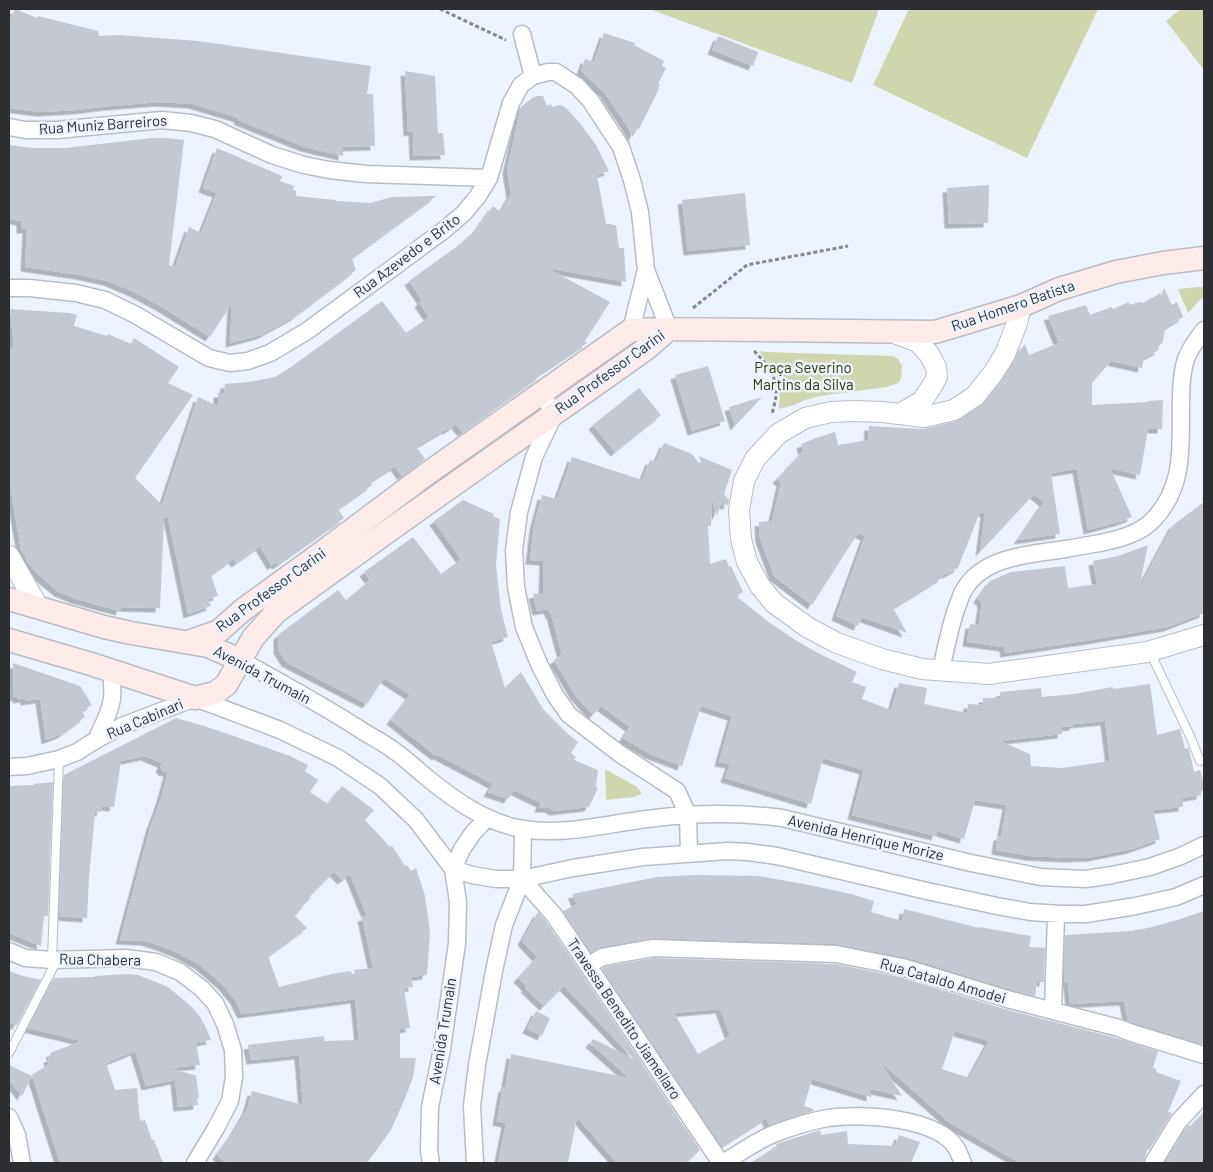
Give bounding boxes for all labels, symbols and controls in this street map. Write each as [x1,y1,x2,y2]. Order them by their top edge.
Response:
street label: Rua Muniz Barreiros [38,111,168,137]
street label: Rua Azevedo e Brito [350,209,463,301]
street label: Rua Homero Batista [949,276,1077,335]
street label: Rua Professor Carini [551,325,668,417]
park label: Praça Severino Martins da Silva [752,358,854,393]
street label: Rua Professor Carini [212,543,329,635]
street label: Avenida Trumain [211,641,314,707]
street label: Rua Cabinari [104,694,186,742]
street label: Avenida Henrique Morize [786,810,946,864]
street label: Travessa Benedito Jiamellaro [564,934,686,1103]
street label: Rua Chabera [59,949,141,969]
street label: Rua Cataldo Amodei [878,953,1008,1007]
street label: Avenida Trumain [425,976,459,1085]

